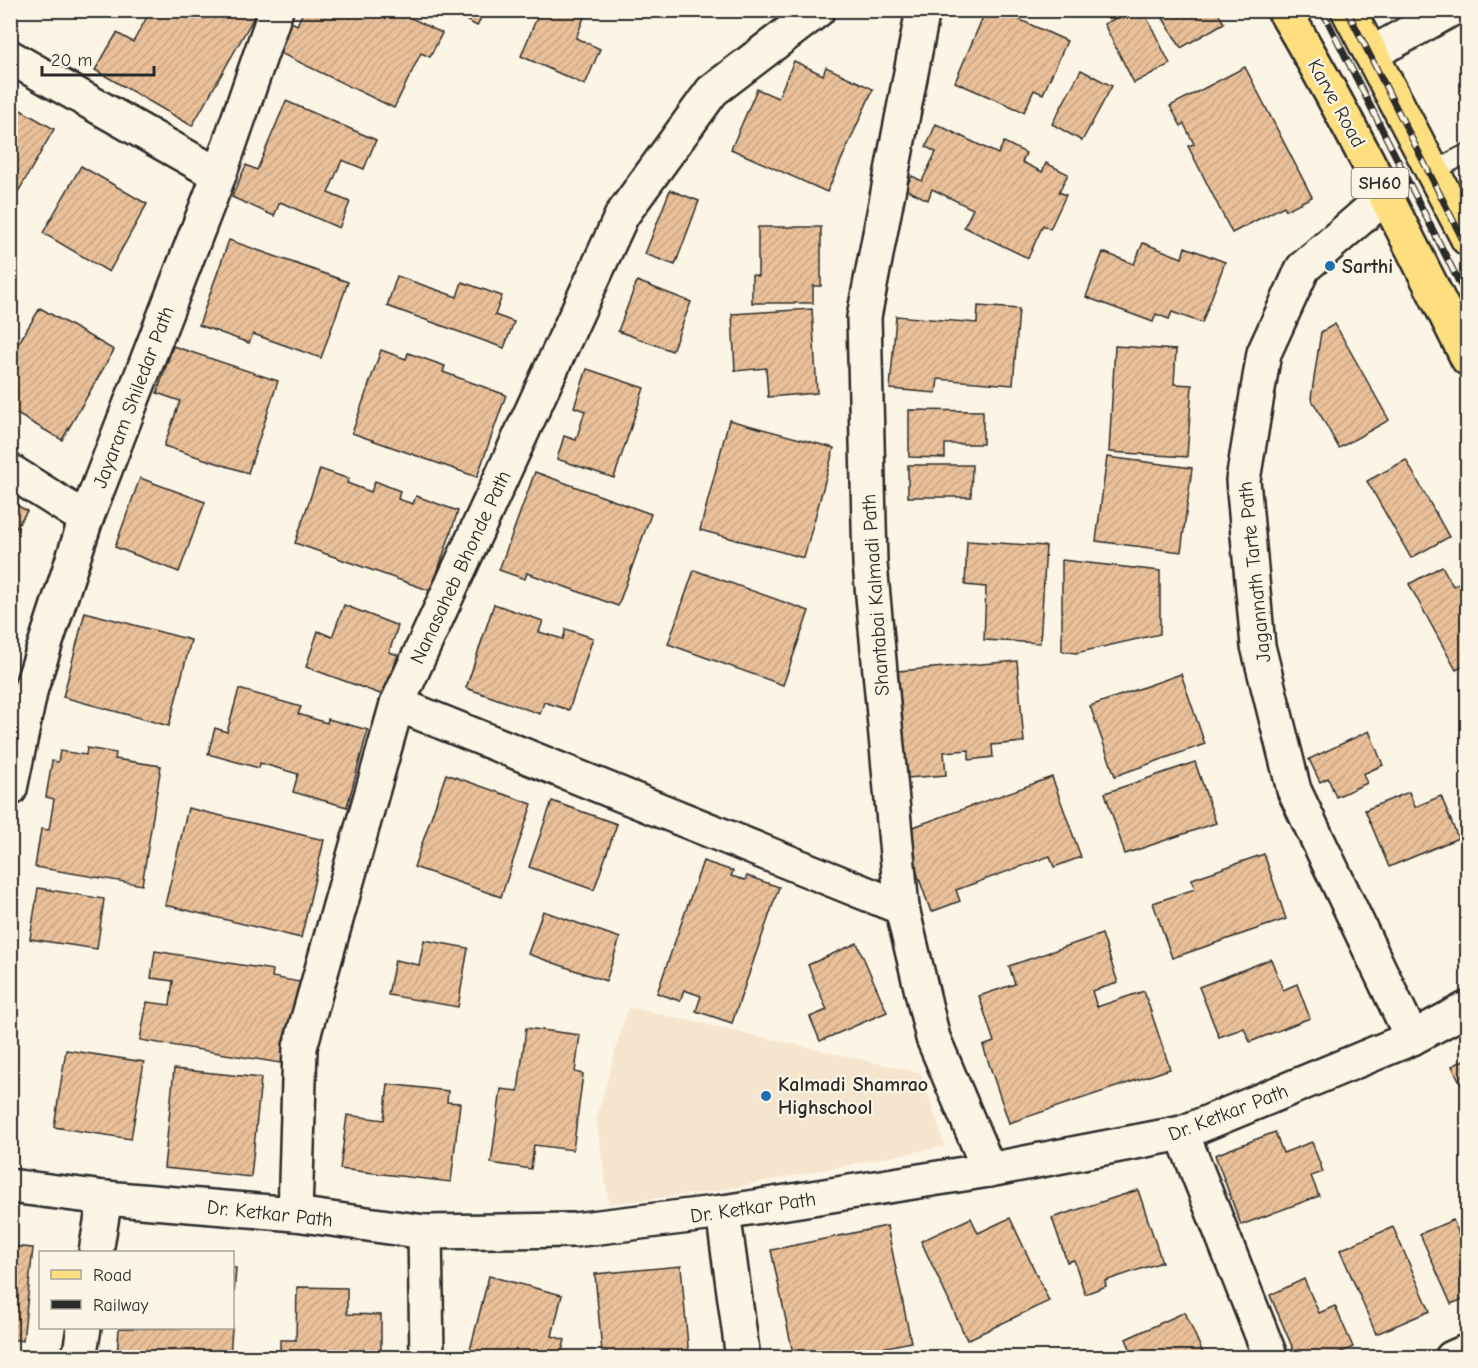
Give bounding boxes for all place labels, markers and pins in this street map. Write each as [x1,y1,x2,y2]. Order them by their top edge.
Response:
place label: Sarthi [1342,255,1393,278]
marker: Sarthi [1323,259,1337,273]
place label: Kalmadi Shamrao Highschool [778,1073,928,1119]
marker: Kalmadi Shamrao Highschool [759,1089,773,1103]

